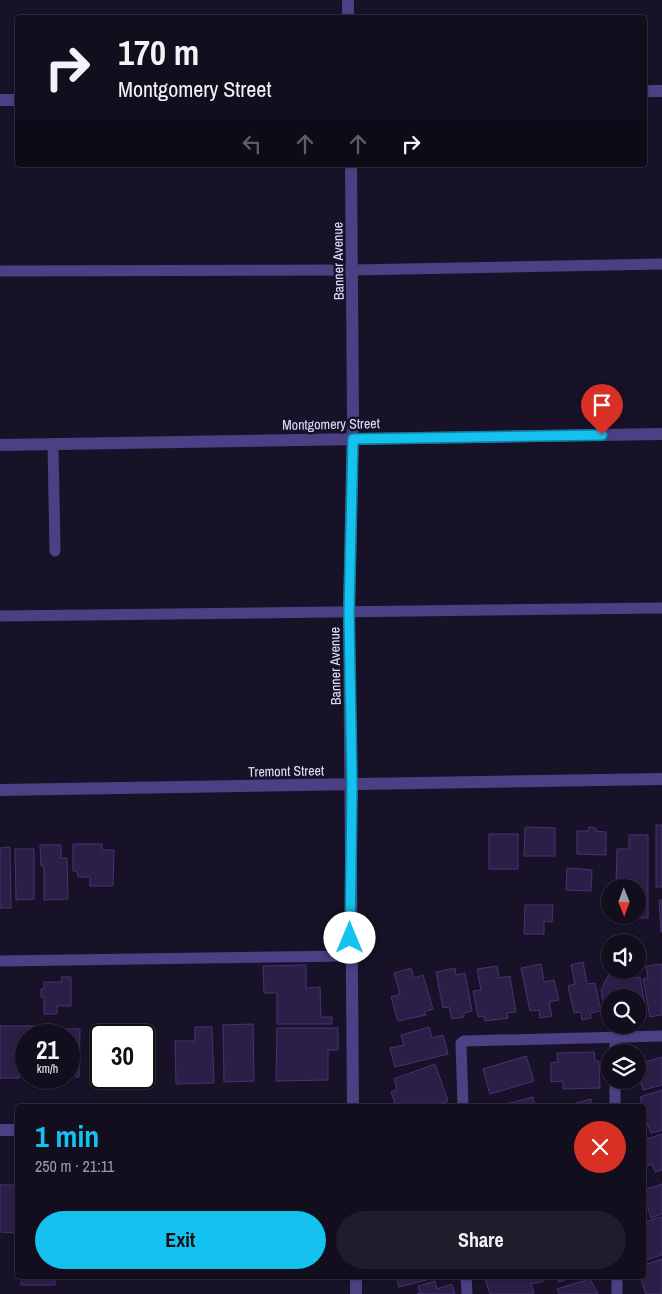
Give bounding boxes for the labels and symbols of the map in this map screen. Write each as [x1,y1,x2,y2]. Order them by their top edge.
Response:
street label: Banner Avenue [328,222,348,300]
pin [581,384,623,435]
street label: Montgomery Street [282,414,380,434]
street label: Banner Avenue [325,627,345,705]
street label: Tremont Street [248,761,324,781]
north arrow [601,879,646,924]
position arrow [323,911,375,963]
speed limit sign: 30 [90,1024,155,1089]

